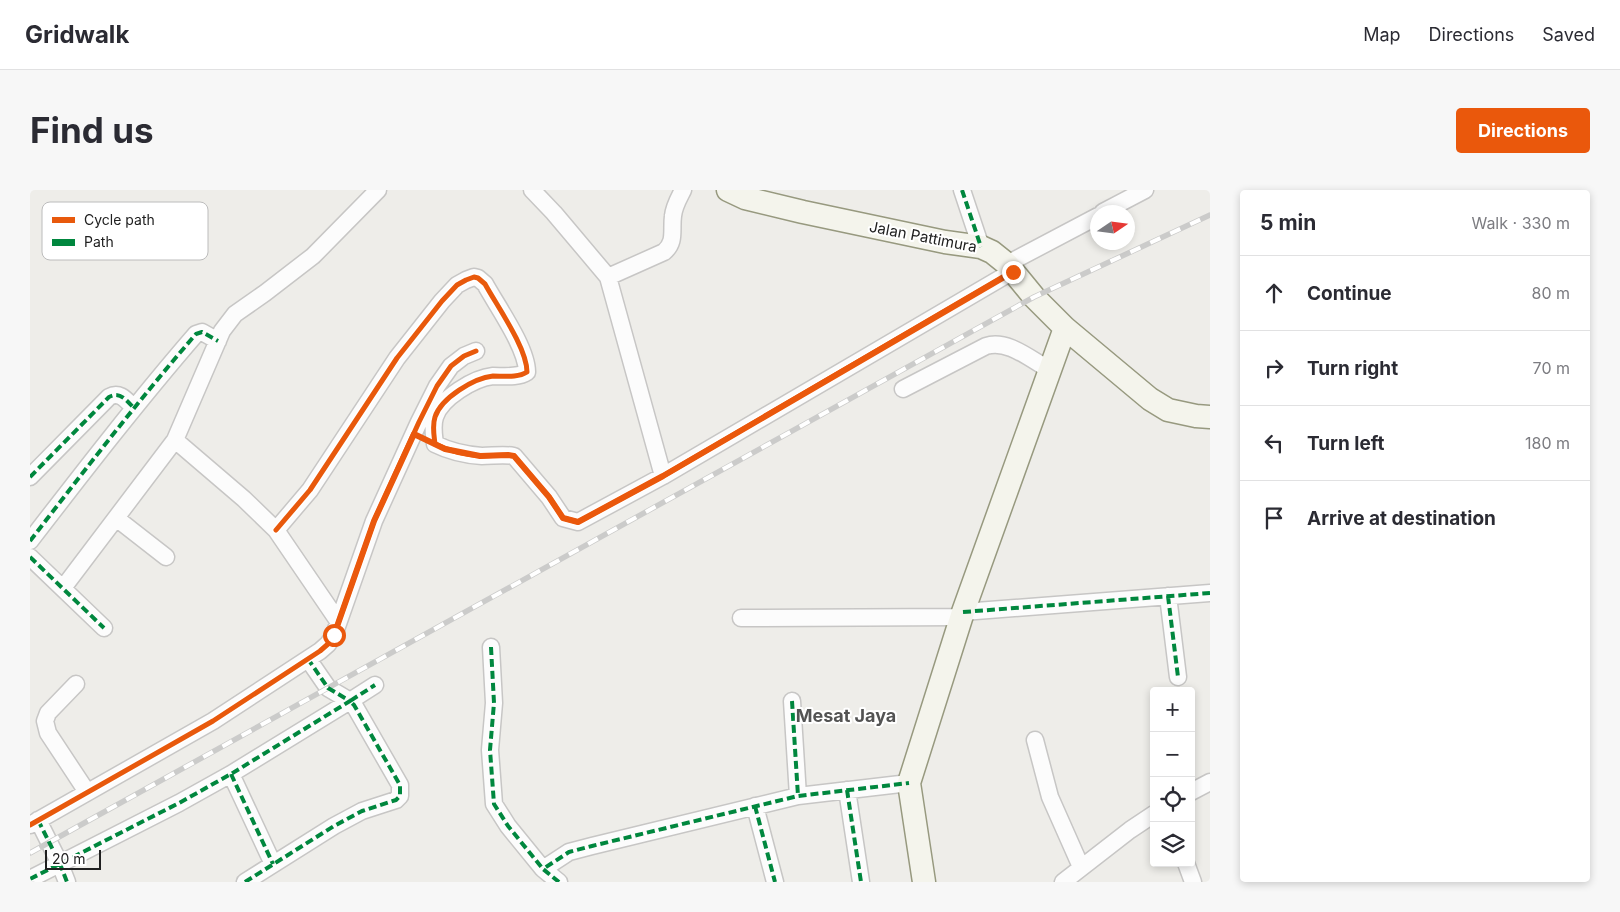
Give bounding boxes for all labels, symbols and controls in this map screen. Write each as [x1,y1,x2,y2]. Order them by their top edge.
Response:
text: Gridwalk [25,20,129,49]
text: Map [1363,24,1401,45]
text: Directions [1429,24,1514,45]
text: Saved [1542,24,1595,45]
button: Directions [1456,108,1590,153]
text: Find us [30,109,154,151]
legend [42,202,208,260]
north arrow [1090,205,1135,250]
text: 5 min [1260,210,1316,235]
text: Cycle path [84,211,155,228]
text: Walk · 330 m [1471,213,1570,233]
street label: Jalan Pattimura [868,217,979,256]
text: Path [84,233,114,250]
route end [1002,261,1025,284]
icon: ahead [1260,279,1288,307]
text: Continue [1307,282,1392,305]
text: 80 m [1531,283,1570,303]
icon: right [1260,354,1288,382]
text: Turn right [1307,357,1398,380]
text: 70 m [1533,358,1570,378]
icon: left [1260,429,1288,457]
text: Turn left [1307,432,1385,455]
text: 180 m [1525,433,1570,453]
icon: arrive [1260,504,1288,532]
text: Arrive at destination [1307,507,1496,530]
route start [323,624,346,647]
map controls [1150,687,1195,867]
button: + [1150,687,1195,732]
district label: Mesat Jaya [796,705,896,726]
button: − [1150,732,1195,777]
button: locate [1150,777,1195,822]
button: layers [1150,822,1195,867]
scale bar [45,847,101,870]
text: 20 m [52,850,86,867]

